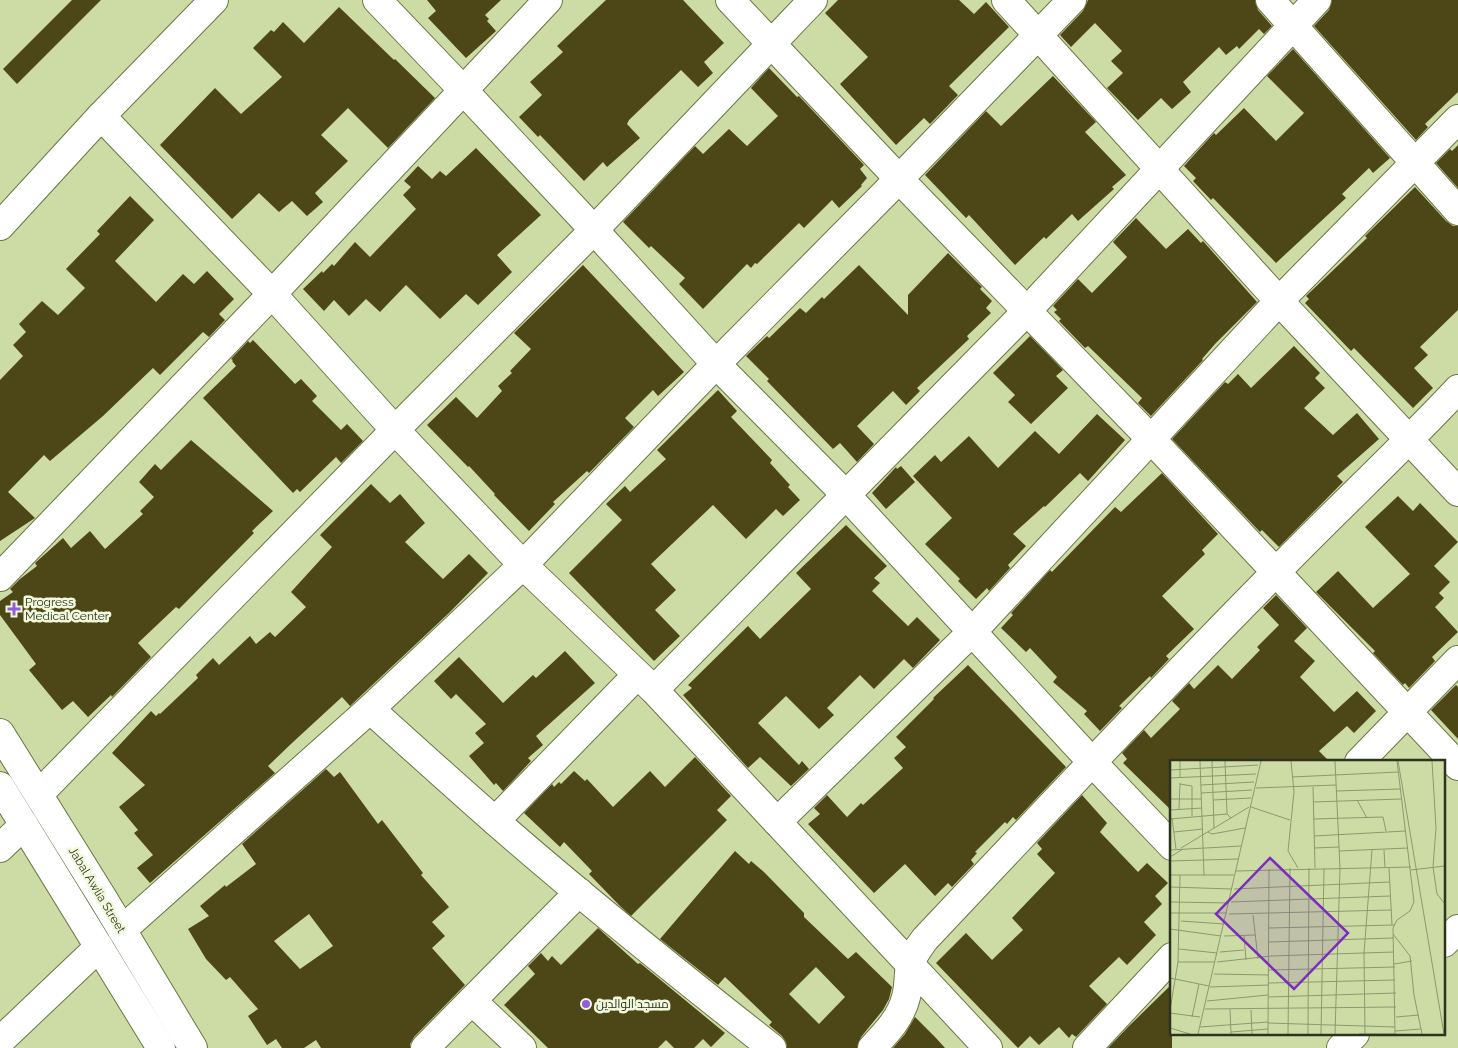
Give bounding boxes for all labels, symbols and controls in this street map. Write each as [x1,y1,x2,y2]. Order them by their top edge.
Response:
place label: Progress Medical Center [25,595,110,623]
marker: Progress Medical Center [7,602,21,616]
inset map [1170,760,1446,1036]
street label: Jabal Awlia Street [66,844,128,936]
place label: مسجد الوالدين [596,997,669,1011]
marker: مسجد الوالدين [580,998,592,1010]

